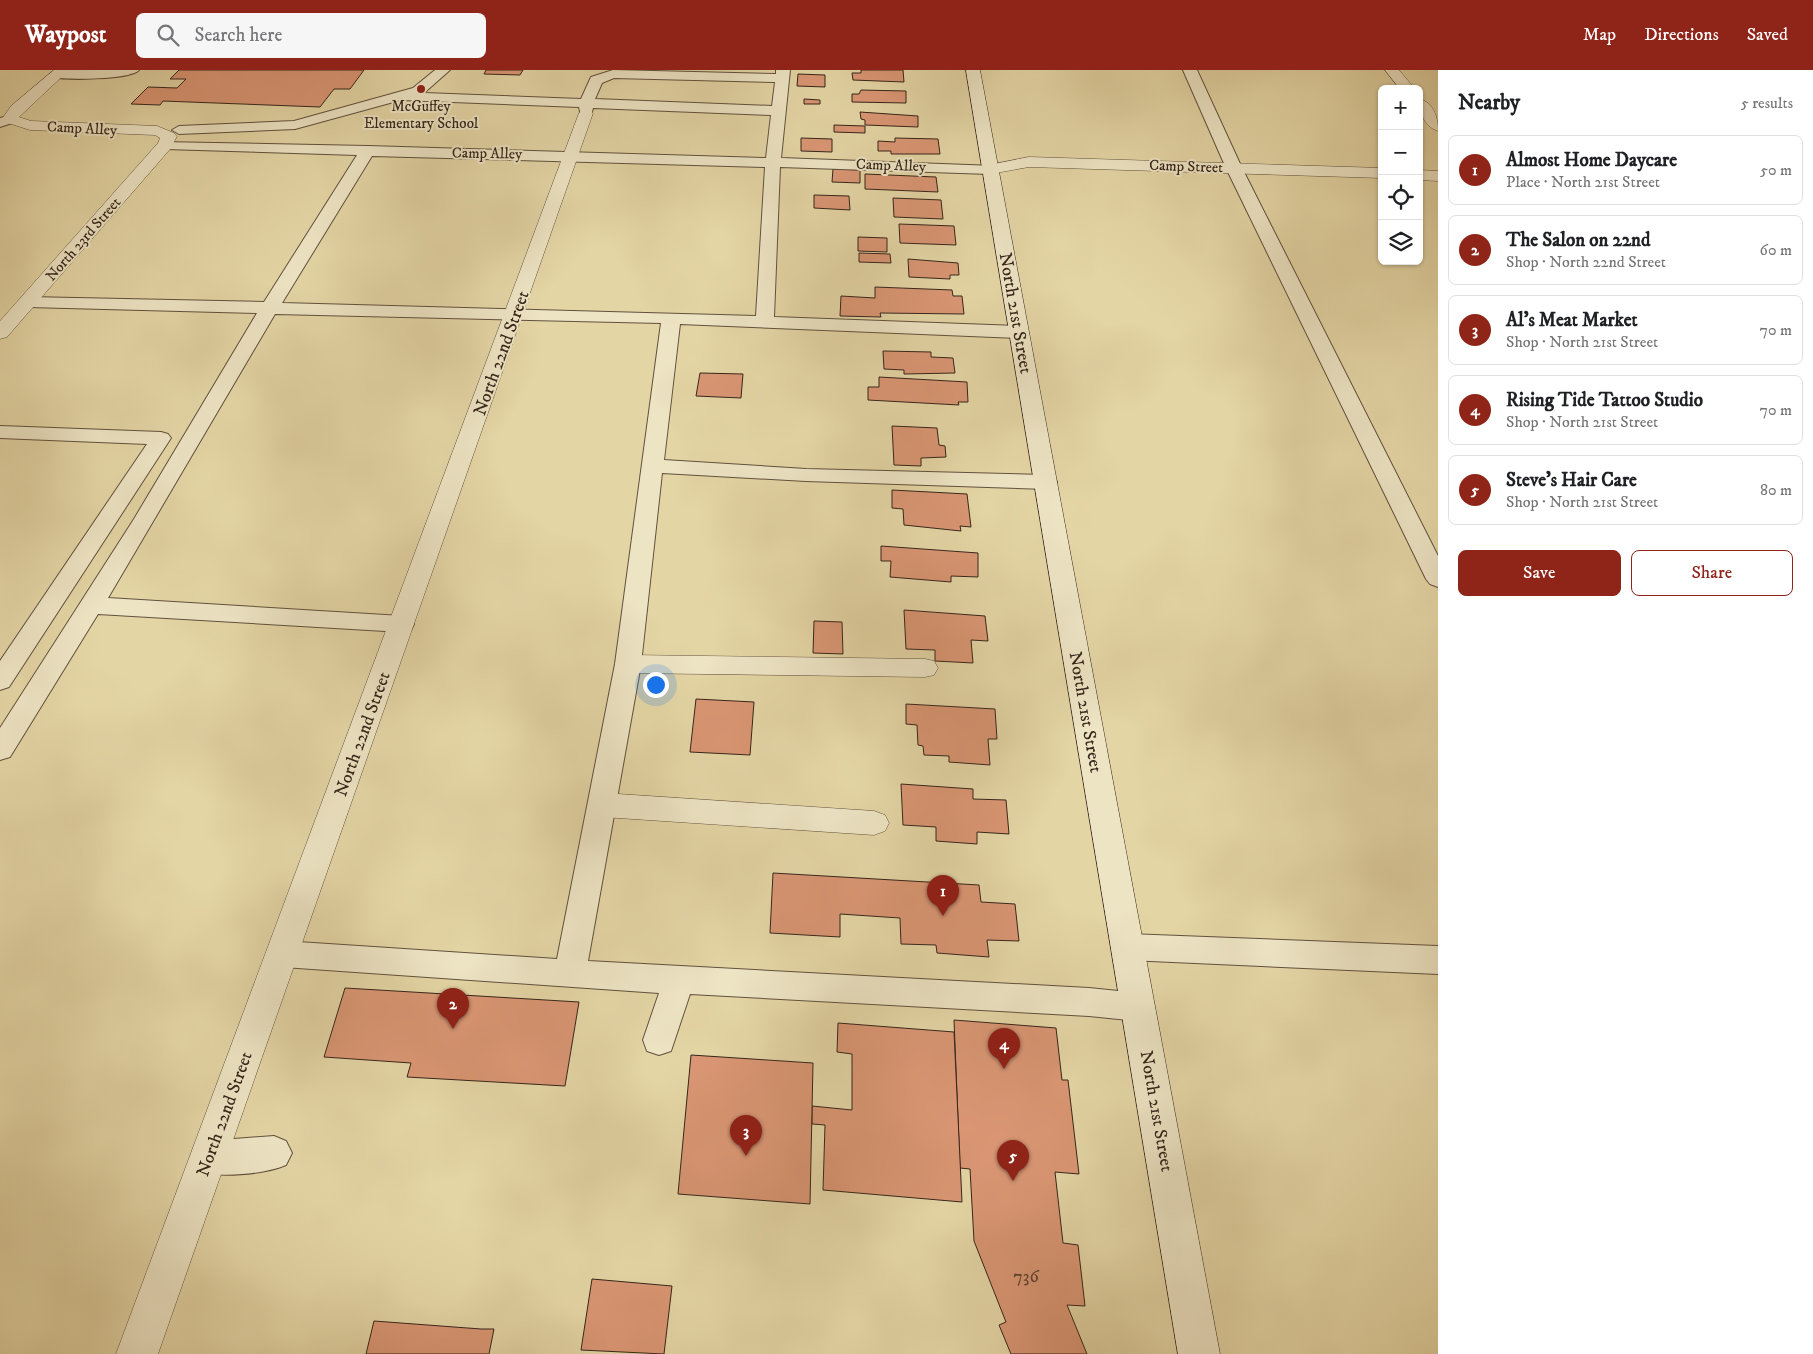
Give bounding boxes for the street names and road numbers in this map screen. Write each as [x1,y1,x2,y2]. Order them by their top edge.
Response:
street label: Camp Alley [46,117,118,140]
street label: Camp Alley [452,143,523,164]
street label: Camp Alley [856,155,927,176]
street label: Camp Street [1149,156,1223,177]
street label: North 23rd Street [42,193,125,285]
street label: North 21st Street [994,251,1037,376]
street label: North 22nd Street [469,288,535,419]
street label: North 21st Street [1064,650,1107,775]
street label: North 22nd Street [330,669,396,800]
street label: North 22nd Street [192,1049,258,1180]
street label: North 21st Street [1135,1049,1178,1174]

